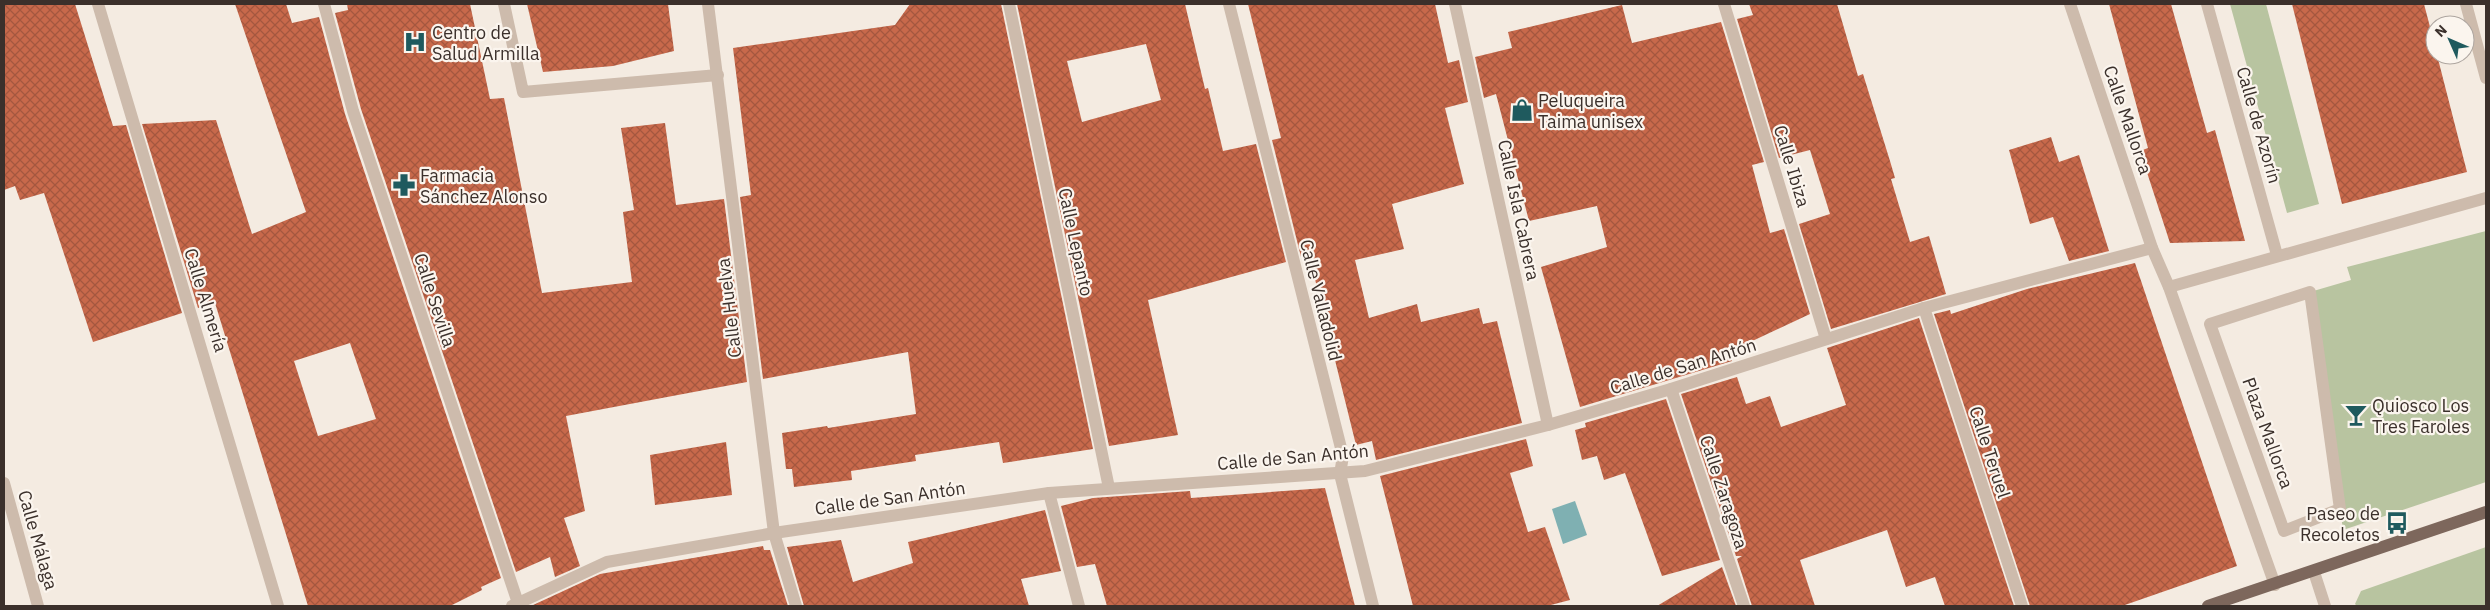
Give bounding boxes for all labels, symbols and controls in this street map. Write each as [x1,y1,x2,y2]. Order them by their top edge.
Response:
north arrow [2425,15,2475,65]
place label: Centro de Salud Armilla [432,21,540,65]
text: N [2431,21,2451,41]
hospital icon: Centro de Salud Armilla [402,29,428,55]
street label: Calle Mallorca [2099,62,2158,178]
street label: Calle de Azorín [2231,64,2287,186]
place label: Peluqueira Taima unisex [1538,89,1643,133]
shop icon: Peluqueira Taima unisex [1509,97,1535,123]
street label: Calle Ibiza [1769,122,1815,210]
street label: Calle Isla Cabrera [1493,138,1545,283]
place label: Farmacia Sánchez Alonso [420,164,548,208]
pharmacy icon: Farmacia Sánchez Alonso [391,172,417,198]
street label: Calle Lepanto [1053,186,1099,298]
street label: Calle Valladolid [1295,237,1347,363]
street label: Calle Almería [179,245,233,355]
street label: Calle Sevilla [409,250,461,350]
street label: Calle Huelva [711,256,747,359]
street label: Calle de San Antón [1607,333,1759,399]
street label: Plaza Mallorca [2237,374,2299,492]
place label: Quiosco Los Tres Faroles [2372,394,2470,438]
bar icon: Quiosco Los Tres Faroles [2343,402,2369,428]
street label: Calle Teruel [1964,403,2016,501]
street label: Calle Zaragoza [1695,432,1753,552]
street label: Calle de San Antón [1216,439,1370,475]
street label: Calle de San Antón [813,476,967,520]
street label: Calle Málaga [13,488,63,593]
place label: Paseo de Recoletos [2300,502,2380,546]
bus stop icon: Paseo de Recoletos [2384,510,2410,536]

